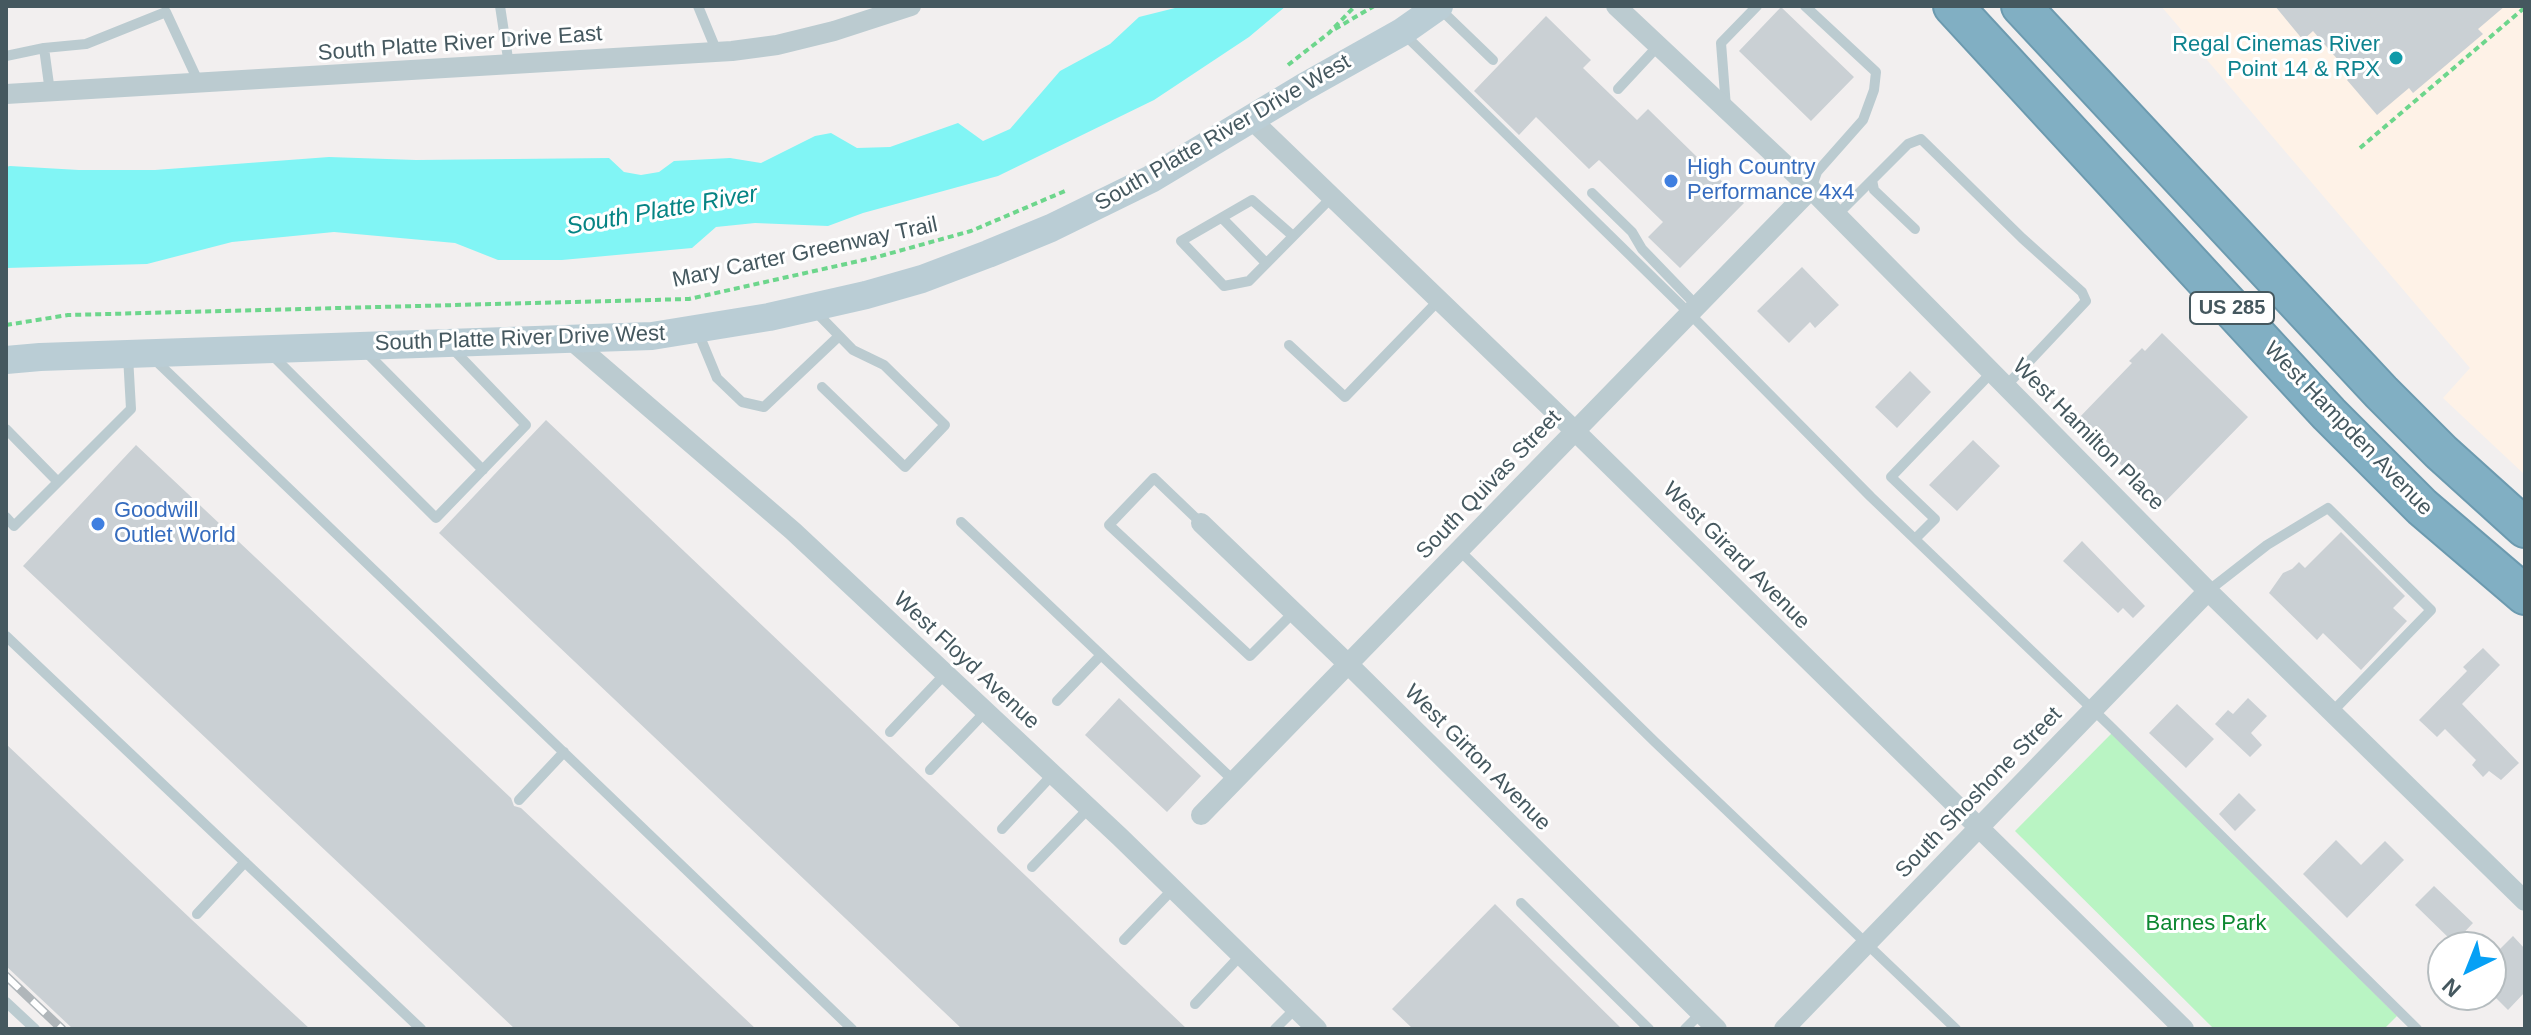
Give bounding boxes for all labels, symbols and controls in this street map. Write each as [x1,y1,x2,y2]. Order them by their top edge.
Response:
street label: South Platte River Drive East [317,21,603,67]
place label: Regal Cinemas River Point 14 & RPX [2172,32,2380,84]
street label: South Platte River Drive West [1091,49,1355,217]
marker: Regal Cinemas River Point 14 & RPX [2387,49,2405,67]
place label: High Country Performance 4x4 [1687,155,1855,206]
marker: High Country Performance 4x4 [1662,172,1680,190]
water label: South Platte River [564,180,760,242]
street label: Mary Carter Greenway Trail [670,212,940,294]
road number: US 285 [2190,292,2274,324]
street label: South Platte River Drive West [374,321,666,357]
street label: West Hampden Avenue [2258,337,2438,521]
street label: West Hamilton Place [2007,354,2169,516]
street label: South Quivas Street [1411,405,1567,565]
street label: West Girard Avenue [1657,477,1815,635]
place label: Goodwill Outlet World [114,498,236,550]
marker: Goodwill Outlet World [89,515,107,533]
street label: West Floyd Avenue [888,587,1044,735]
street label: West Girton Avenue [1398,679,1556,837]
street label: South Shoshone Street [1890,702,2068,884]
park label: Barnes Park [2145,911,2267,937]
north arrow [2427,931,2507,1011]
text: N [2437,973,2466,1002]

